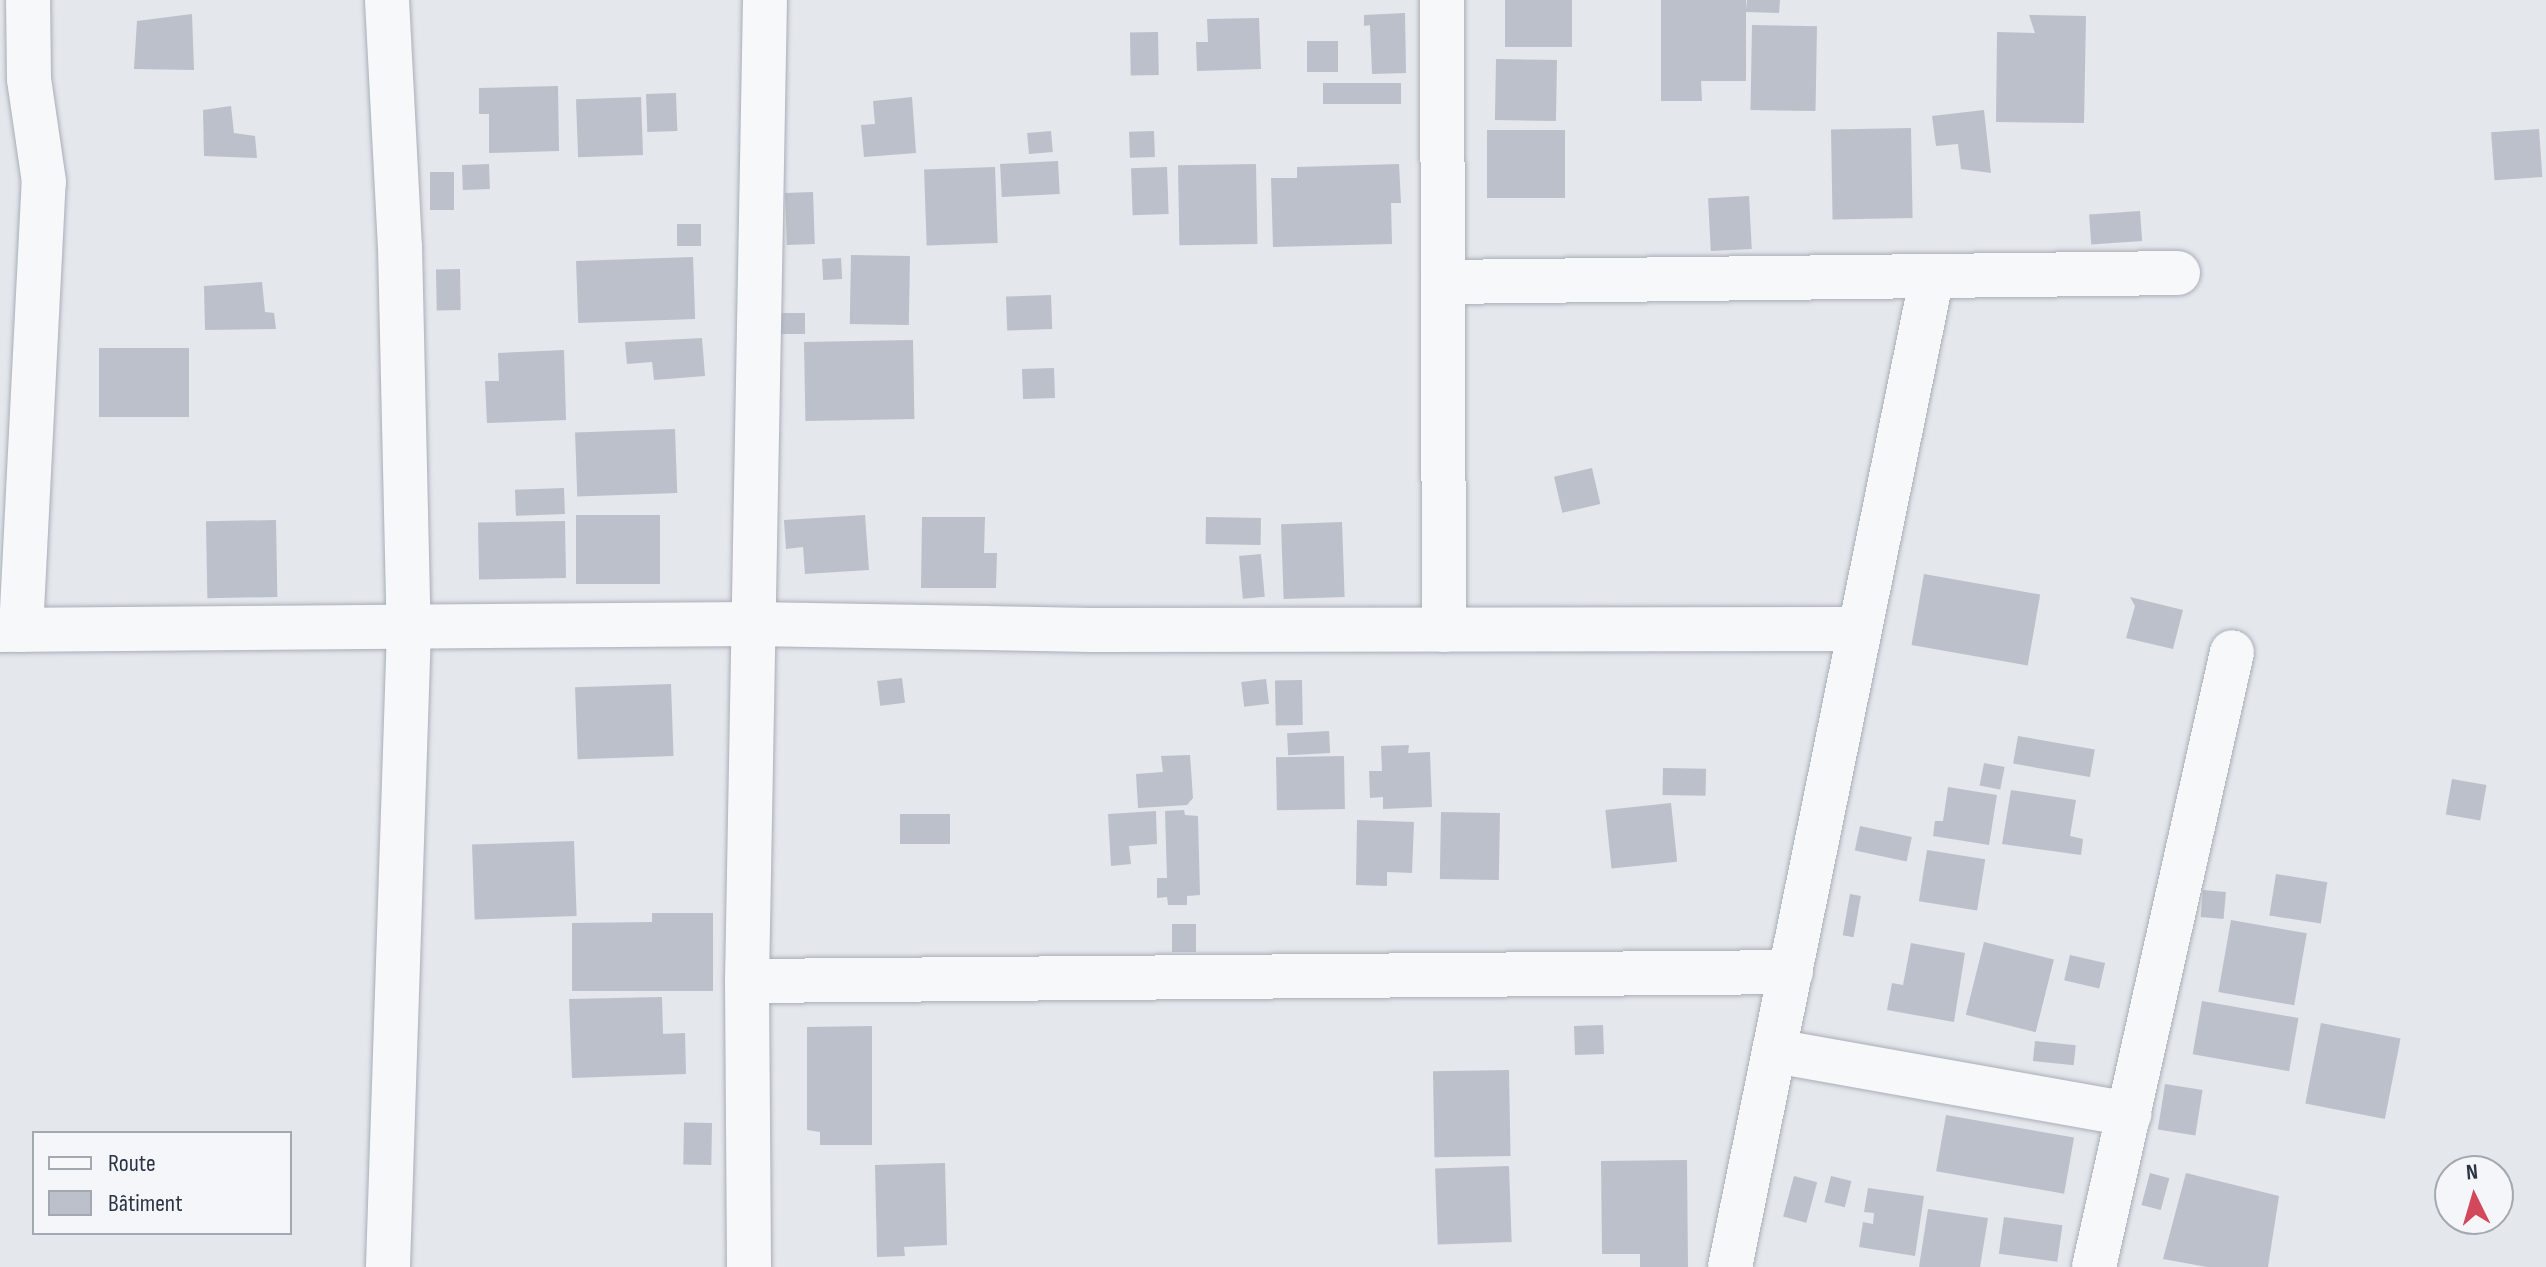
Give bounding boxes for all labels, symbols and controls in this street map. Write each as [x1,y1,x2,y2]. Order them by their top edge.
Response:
legend [32,1131,292,1235]
text: Route [108,1149,156,1178]
north arrow [2434,1155,2514,1235]
text: N [2465,1159,2479,1187]
text: Bâtiment [108,1189,183,1218]

